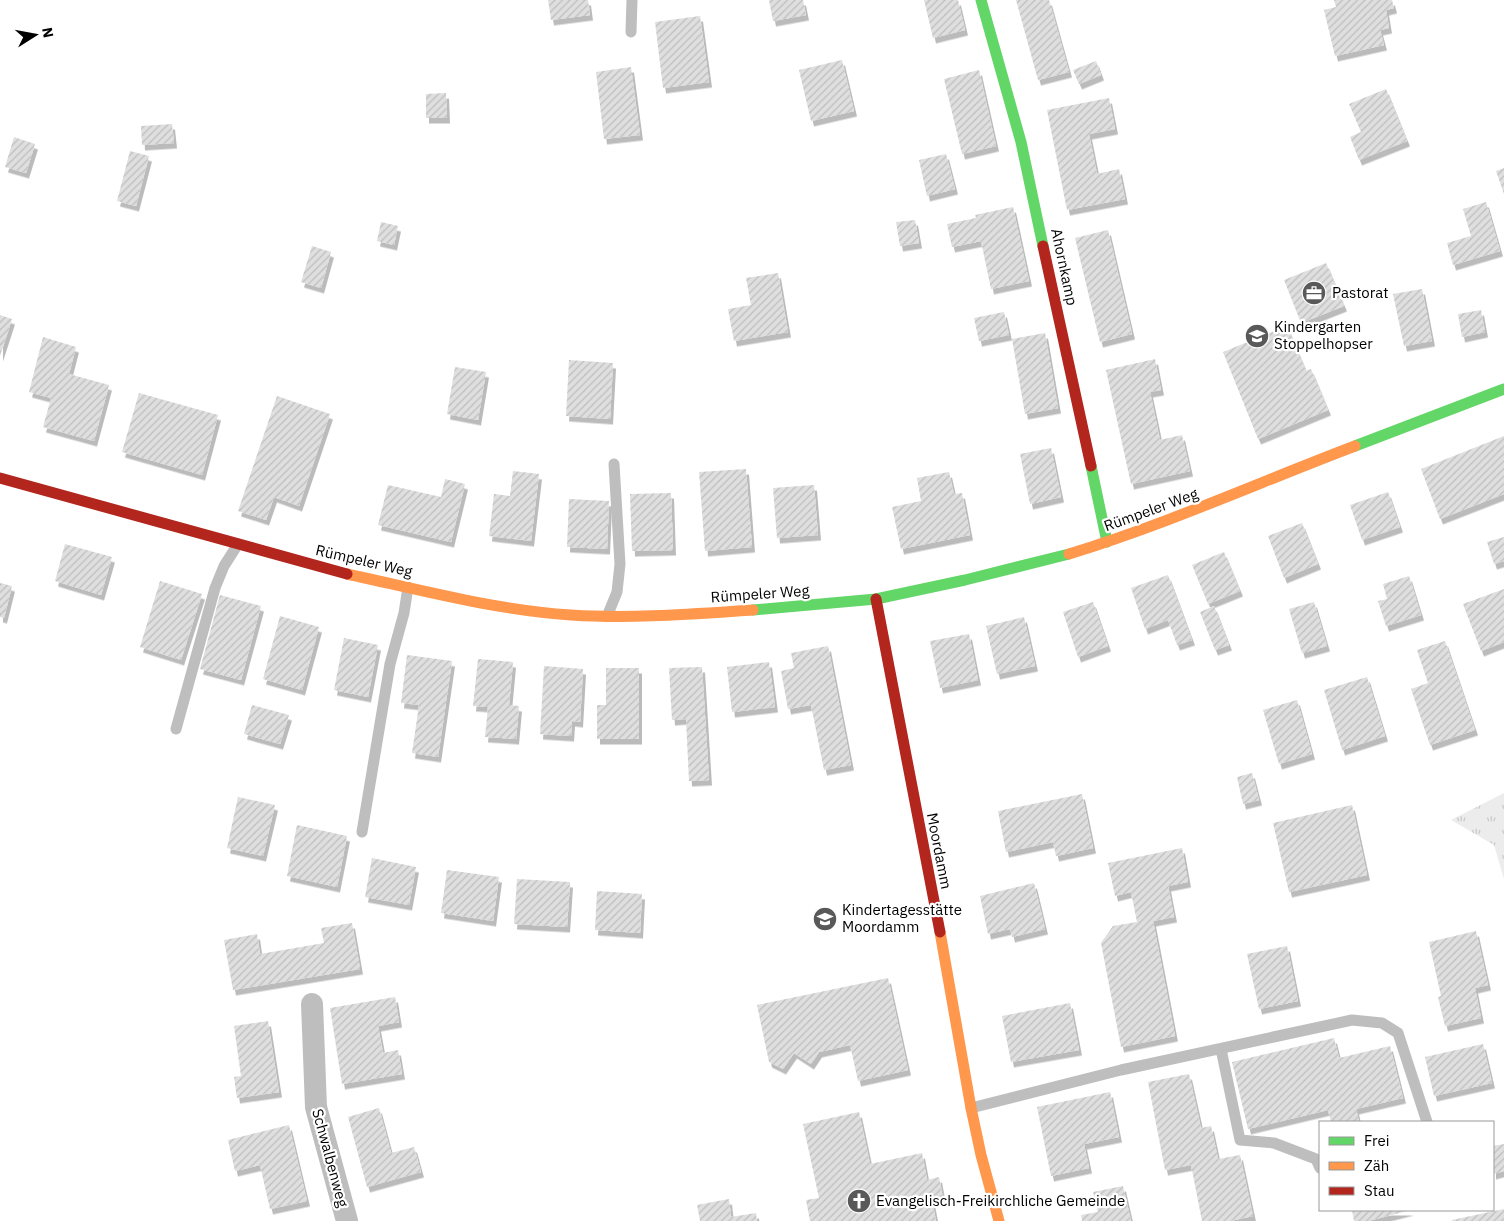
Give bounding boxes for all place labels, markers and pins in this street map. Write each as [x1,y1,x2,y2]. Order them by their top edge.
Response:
office icon: Pastorat [1301,280,1327,306]
place label: Pastorat [1332,283,1388,302]
place label: Kindergarten Stoppelhopser [1274,317,1373,353]
school or university icon: Kindergarten Stoppelhopser [1244,323,1270,349]
place label: Kindertagesstätte Moordamm [842,900,962,936]
school or university icon: Kindertagesstätte Moordamm [812,906,838,932]
church icon: Evangelisch-Freikirchliche Gemeinde [846,1188,872,1214]
place label: Evangelisch-Freikirchliche Gemeinde [876,1191,1125,1210]

